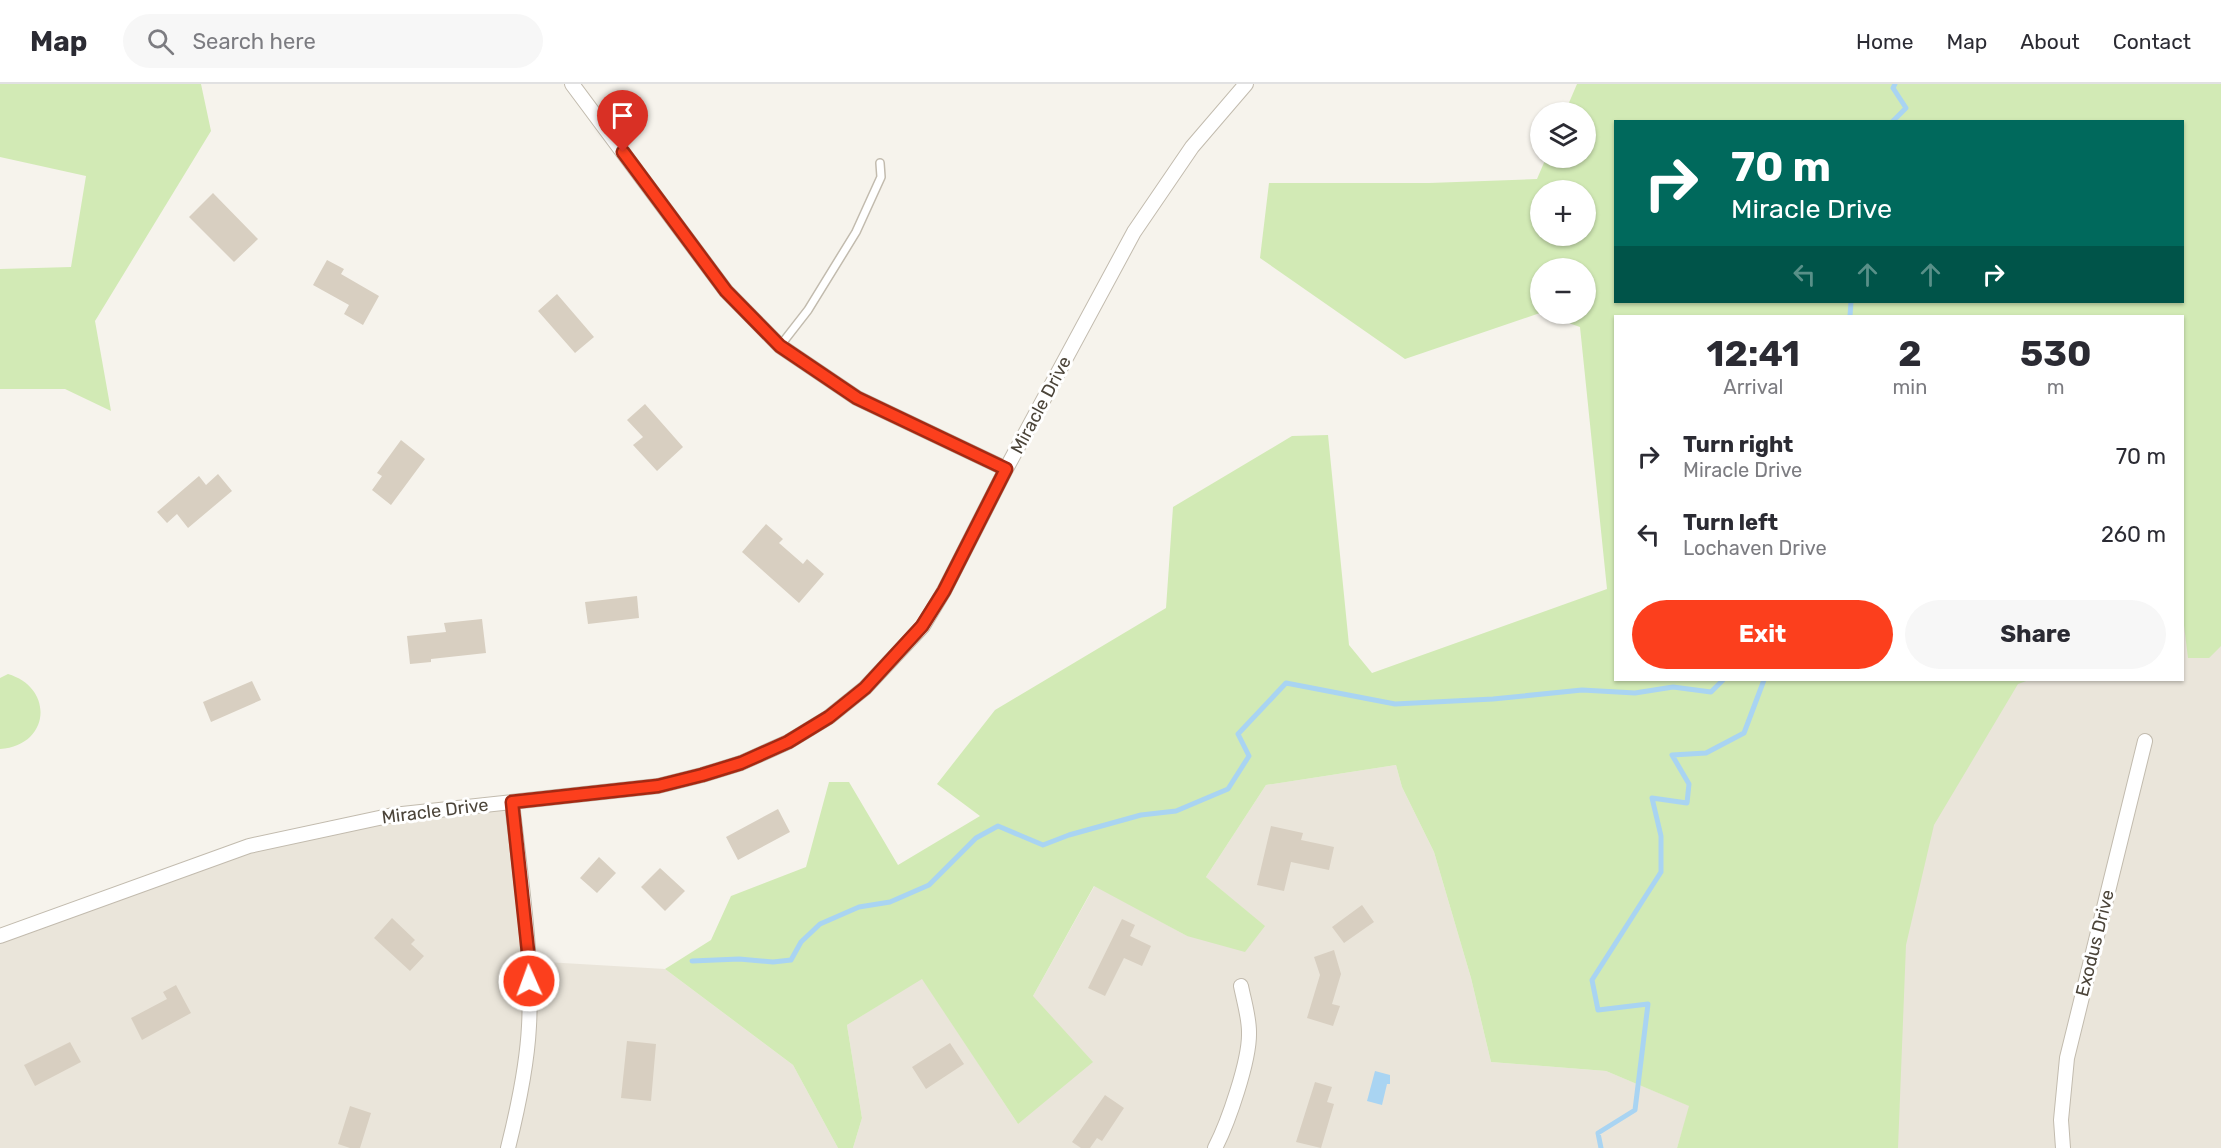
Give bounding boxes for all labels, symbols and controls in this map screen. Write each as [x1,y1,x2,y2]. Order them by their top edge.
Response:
search box [123,14,543,68]
text: Map [30,25,87,58]
icon: search [144,25,177,58]
text: Search here [192,28,316,55]
text: Home [1856,29,1913,54]
text: Map [1946,29,1987,54]
text: About [2020,29,2080,54]
text: Contact [2113,29,2191,54]
pin [597,90,648,152]
icon: arrive [606,99,639,132]
map controls [1530,102,1596,324]
button: layers [1530,102,1596,168]
text: 70 m [1731,142,1831,192]
icon: right [1632,144,1710,222]
button: + [1530,180,1596,246]
text: Miracle Drive [1731,193,1892,225]
button: − [1530,258,1596,324]
icon: left [1788,258,1821,291]
icon: ahead [1851,258,1884,291]
icon: ahead [1914,258,1947,291]
icon: right [1977,258,2010,291]
text: 12:41 [1707,332,1800,375]
text: 2 [1898,332,1922,375]
text: 530 [2020,332,2091,375]
street label: Miracle Drive [1006,352,1076,458]
text: Arrival [1723,375,1783,399]
text: min [1893,375,1927,399]
text: m [2047,375,2065,399]
text: Turn right [1683,431,1793,458]
icon: right [1632,440,1665,473]
text: 70 m [2116,443,2166,470]
text: Miracle Drive [1683,458,1802,482]
text: Turn left [1683,509,1778,536]
icon: left [1632,518,1665,551]
text: 260 m [2101,521,2166,548]
text: Lochaven Drive [1683,536,1827,560]
button: Exit [1632,600,1893,669]
button: Share [1905,600,2166,669]
street label: Miracle Drive [380,794,490,828]
street label: Exodus Drive [2071,887,2119,999]
position arrow [497,949,561,1013]

